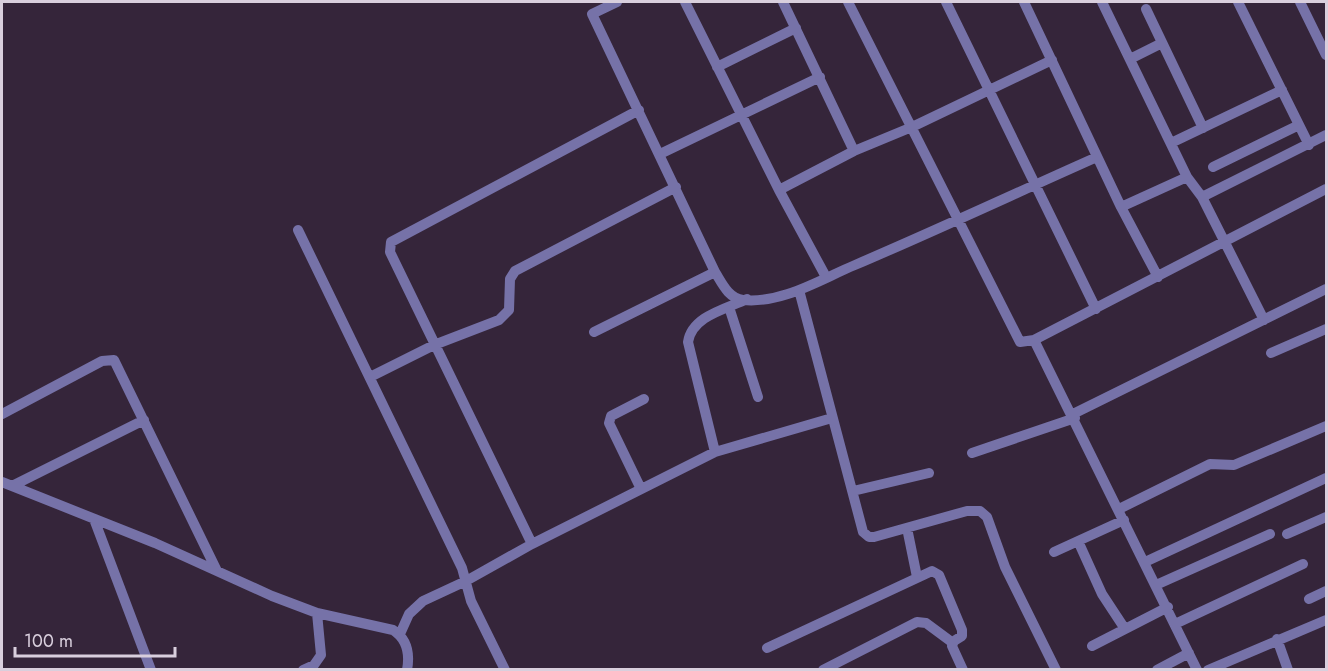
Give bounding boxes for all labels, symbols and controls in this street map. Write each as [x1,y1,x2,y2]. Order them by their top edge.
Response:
scale bar [15,620,176,658]
text: 100 m [24,628,73,654]

